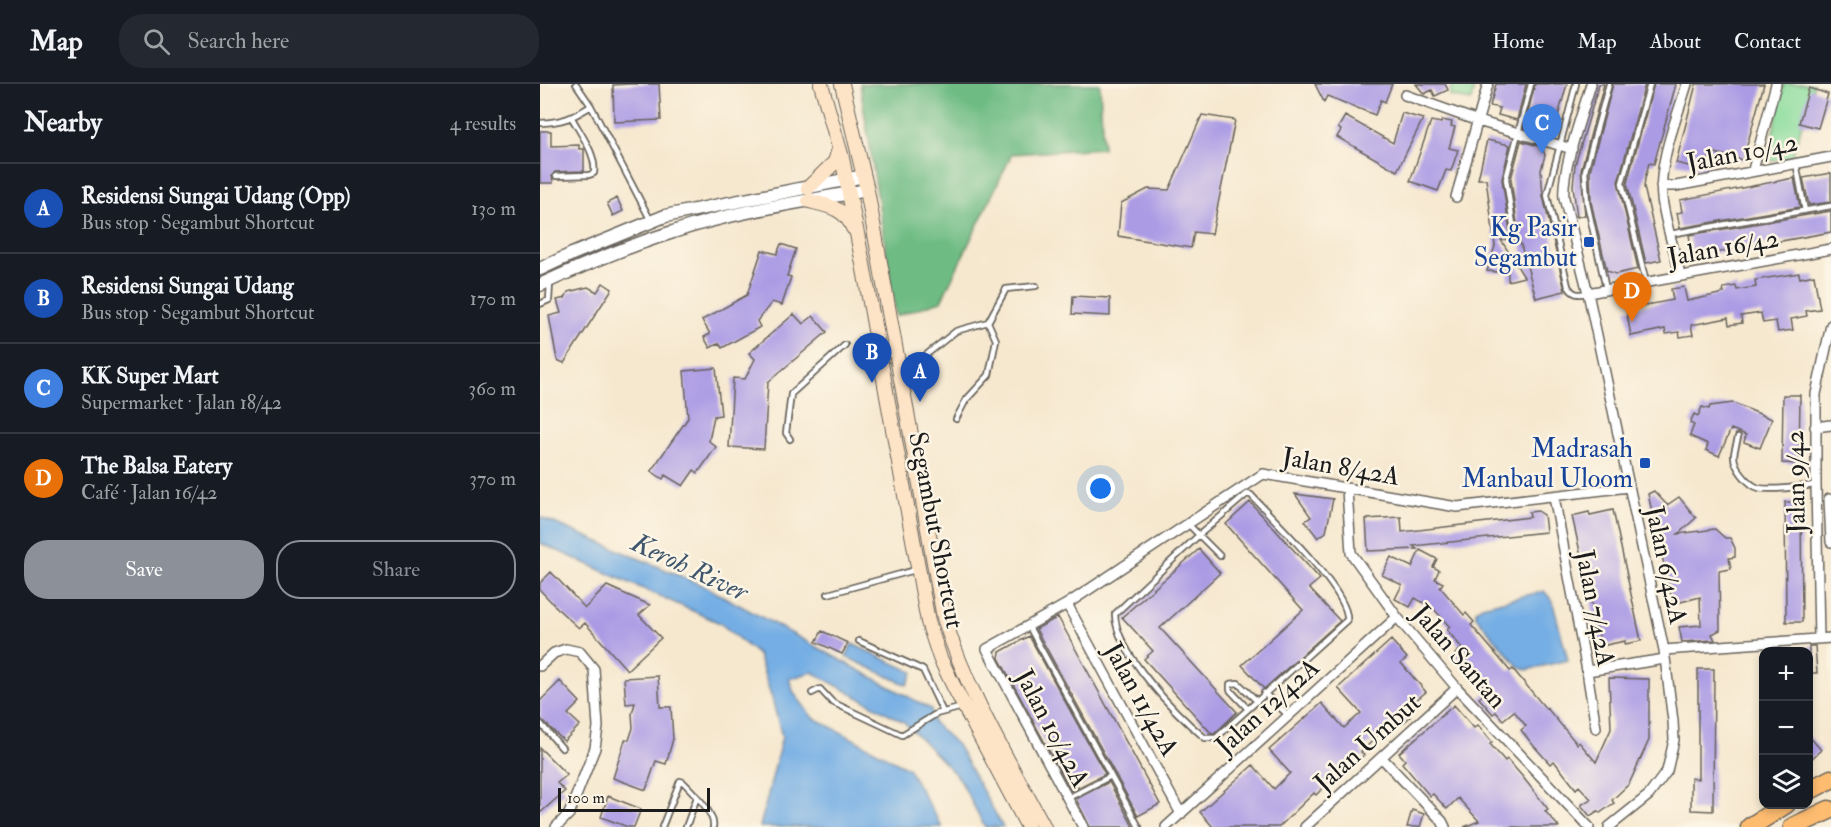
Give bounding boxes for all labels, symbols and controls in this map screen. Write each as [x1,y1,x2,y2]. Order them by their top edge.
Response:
search box [119,14,539,68]
text: Map [30,24,83,59]
icon: search [140,25,173,58]
text: Search here [188,27,289,55]
text: Home [1492,28,1544,55]
text: Map [1577,28,1617,55]
text: About [1650,28,1701,55]
text: Contact [1734,28,1801,55]
pin: C [1522,104,1562,154]
text: Nearby [24,107,102,139]
text: 4 results [450,111,516,136]
street label: Jalan 10/42 [1683,127,1801,180]
text: Residensi Sungai Udang (Opp) [81,182,350,210]
text: A [37,196,50,221]
text: 130 m [471,196,516,221]
text: Bus stop · Segambut Shortcut [81,210,315,235]
place label: Kg Pasir Segambut [1474,212,1577,274]
street label: Jalan 16/42 [1664,222,1781,274]
marker: Kg Pasir Segambut [1582,235,1596,249]
text: Residensi Sungai Udang [81,272,294,300]
pin: D [1612,272,1652,322]
text: B [37,286,50,311]
text: 170 m [470,286,516,311]
text: Bus stop · Segambut Shortcut [81,300,315,325]
pin: B [852,334,892,383]
pin: A [900,352,940,402]
text: KK Super Mart [81,362,219,390]
text: C [36,376,51,401]
text: 360 m [468,376,516,401]
text: Supermarket · Jalan 18/42 [81,390,282,415]
street label: Segambut Shortcut [901,429,971,631]
street label: Jalan 9/42 [1779,430,1813,535]
place label: Madrasah Manbaul Uloom [1461,433,1633,495]
street label: Jalan 8/42A [1279,441,1403,493]
text: The Balsa Eatery [81,452,232,480]
marker: Madrasah Manbaul Uloom [1638,456,1652,470]
text: D [35,466,52,491]
text: 370 m [469,466,516,491]
your location [1086,474,1115,503]
text: Café · Jalan 16/42 [81,480,217,505]
street label: Jalan 6/42A [1638,502,1694,628]
water label: Keroh River [625,525,755,610]
button: Save [24,540,264,599]
button: Share [276,540,516,599]
street label: Jalan 7/42A [1568,546,1622,670]
street label: Jalan Santan [1405,597,1513,715]
street label: Jalan 11/42A [1096,636,1186,762]
map controls [1759,647,1813,809]
button: + [1759,647,1813,701]
street label: Jalan 12/42A [1208,651,1327,763]
street label: Jalan 10/42A [1007,663,1097,793]
street label: Jalan Umbut [1307,686,1428,800]
button: − [1759,701,1813,755]
button: layers [1759,755,1813,809]
scale bar [558,785,710,812]
text: 100 m [567,788,605,808]

